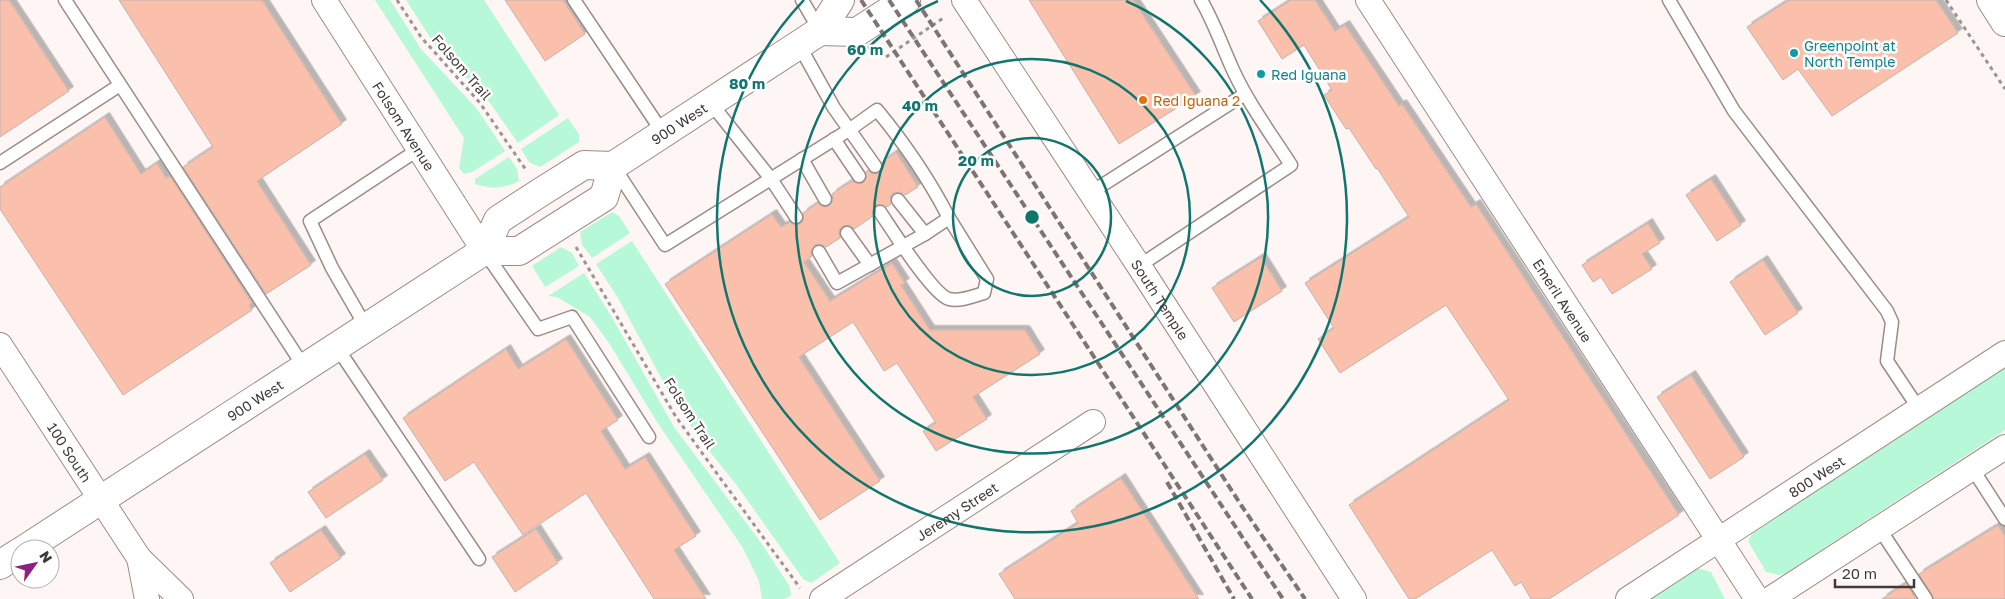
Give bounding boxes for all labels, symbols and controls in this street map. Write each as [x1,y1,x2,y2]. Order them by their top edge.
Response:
street label: Folsom Trail [429,31,495,103]
place label: Greenpoint at North Temple [1804,37,1896,70]
text: 60 m [847,40,883,58]
marker: Greenpoint at North Temple [1788,47,1800,59]
place label: Red Iguana [1271,66,1347,83]
marker: Red Iguana [1255,68,1267,80]
text: 80 m [729,74,765,92]
street label: Folsom Avenue [369,78,439,173]
place label: Red Iguana 2 [1153,92,1240,109]
marker: Red Iguana 2 [1137,94,1149,106]
text: 40 m [902,96,938,114]
street label: 900 West [648,99,710,147]
text: 20 m [958,151,994,169]
centre of rings [1023,208,1041,226]
street label: Emeril Avenue [1530,255,1596,345]
street label: South Temple [1128,256,1193,343]
street label: Folsom Trail [661,374,719,452]
street label: 900 West [224,375,286,424]
street label: 100 South [44,419,96,485]
street label: 800 West [1785,452,1848,501]
street label: Jeremy Street [913,478,1001,544]
north arrow [10,539,60,589]
text: N [36,548,56,566]
scale bar [1835,556,1914,588]
text: 20 m [1842,564,1877,582]

